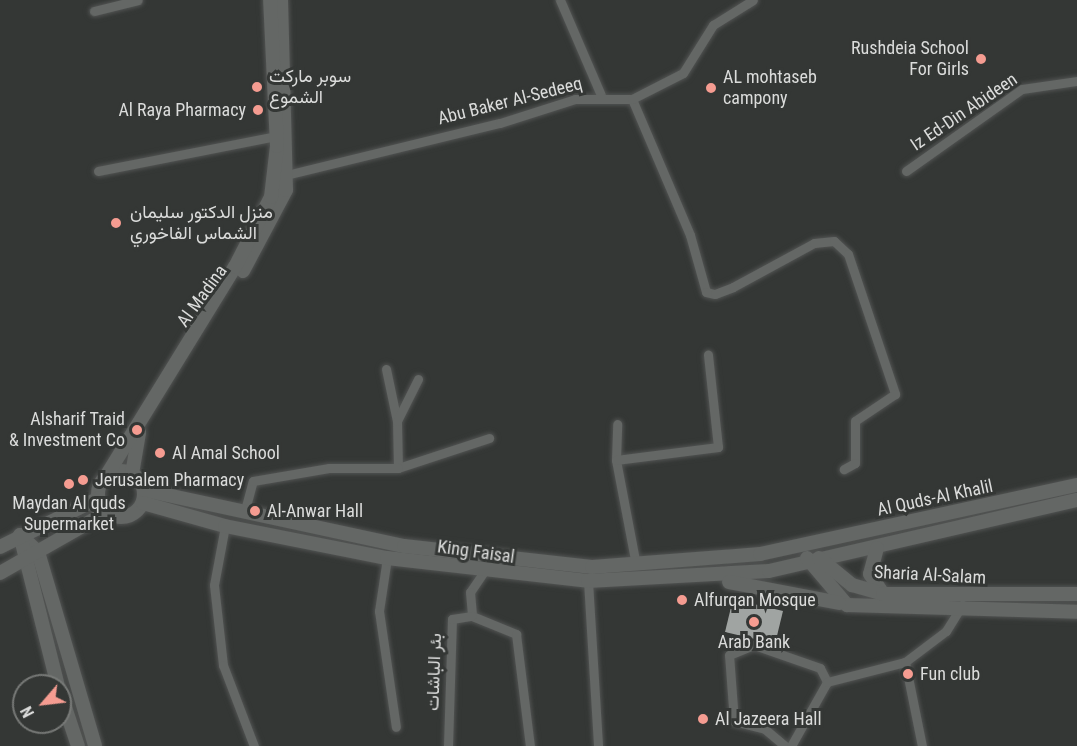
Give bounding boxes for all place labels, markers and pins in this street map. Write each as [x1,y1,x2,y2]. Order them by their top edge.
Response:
place label: Rushdeia School For Girls [851,38,969,80]
marker: Rushdeia School For Girls [974,52,988,66]
place label: سوبر ماركت الشموع [269,66,351,109]
place label: AL mohtaseb campony [723,67,817,110]
marker: سوبر ماركت الشموع [250,80,264,94]
marker: AL mohtaseb campony [704,81,718,95]
place label: Al Raya Pharmacy [118,99,246,121]
marker: Al Raya Pharmacy [251,103,265,117]
place label: منزل الدكتور سليمان الشماس الفاخوري [130,202,273,244]
marker: منزل الدكتور سليمان الشماس الفاخوري [107,214,125,232]
place label: Alsharif Traid & Investment Co [9,409,125,452]
marker: Alsharif Traid & Investment Co [130,423,144,437]
place label: Al Amal School [172,442,280,464]
marker: Al Amal School [153,446,167,460]
place label: Jerusalem Pharmacy [95,469,244,491]
marker: Jerusalem Pharmacy [76,473,90,487]
marker: Maydan Al quds Supermarket [62,477,76,491]
place label: Maydan Al quds Supermarket [12,493,126,536]
place label: Al-Anwar Hall [267,500,363,522]
marker: Al-Anwar Hall [248,504,262,518]
place label: Alfurqan Mosque [694,589,816,611]
marker: Alfurqan Mosque [675,593,689,607]
marker: Arab Bank [747,615,761,629]
place label: Arab Bank [718,631,790,653]
place label: Fun club [920,663,980,685]
marker: Fun club [901,667,915,681]
place label: Al Jazeera Hall [715,708,822,730]
marker: Al Jazeera Hall [696,712,710,726]

